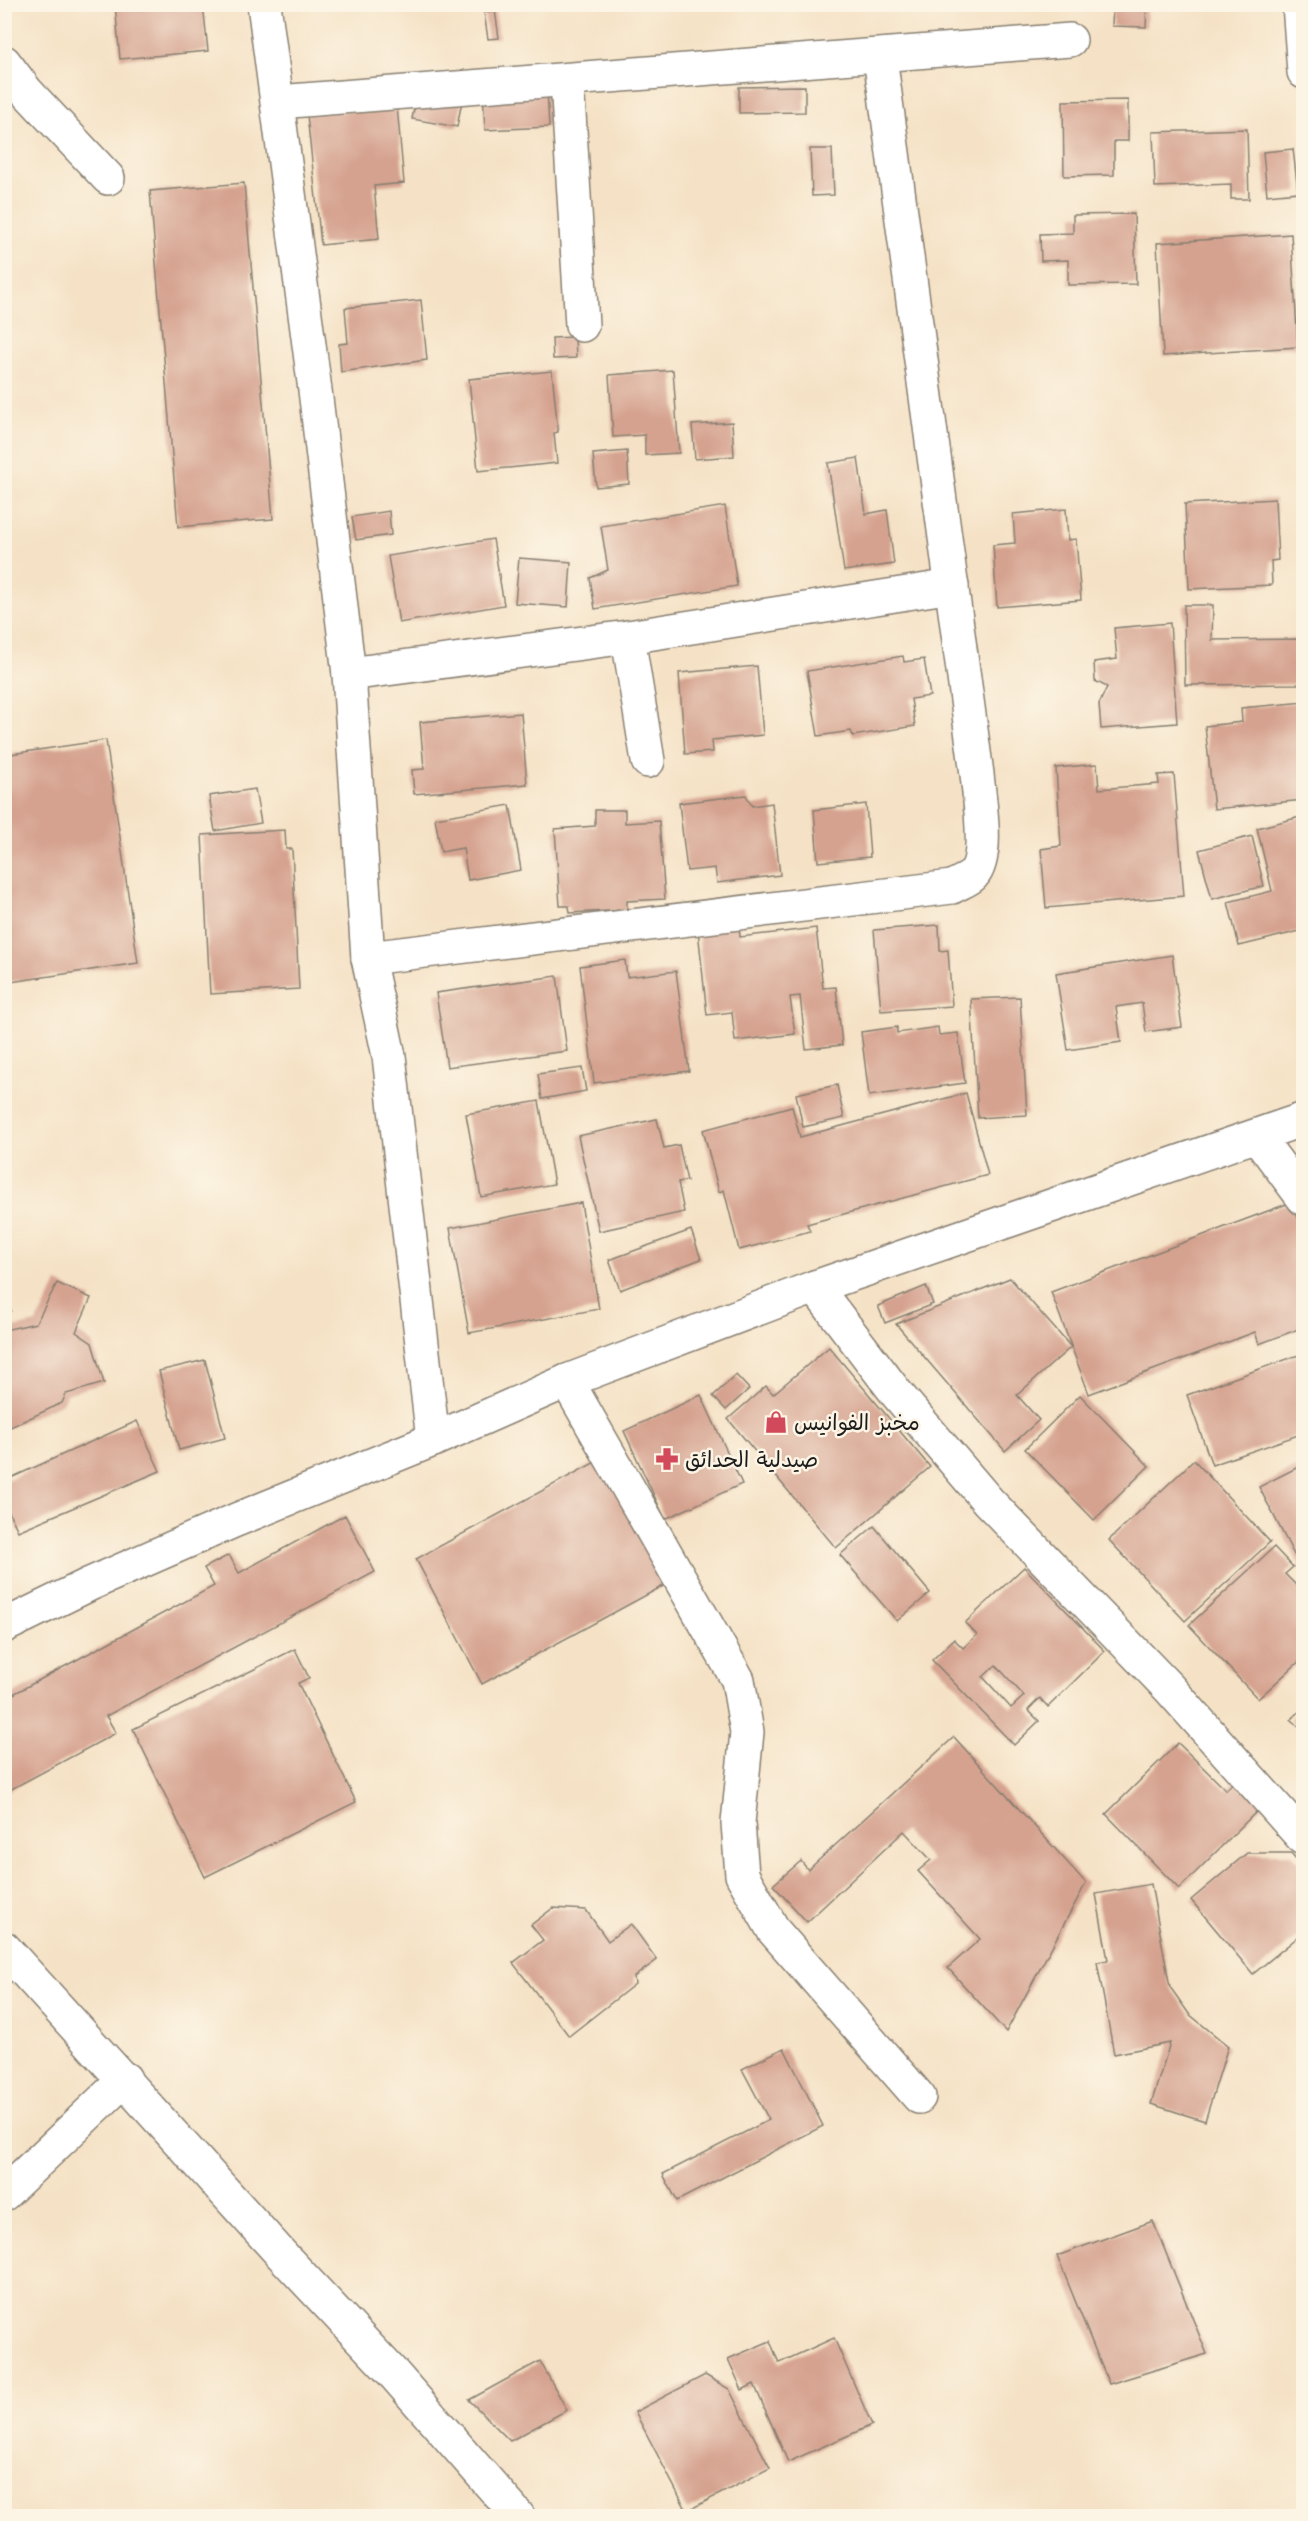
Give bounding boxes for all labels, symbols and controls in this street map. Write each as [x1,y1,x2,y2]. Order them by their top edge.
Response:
place label: مخبز الفوانيس [794,1408,920,1437]
shop icon: مخبز الفوانيس [763,1409,789,1435]
place label: صيدلية الحدائق [685,1445,818,1474]
pharmacy icon: صيدلية الحدائق [654,1446,680,1472]

